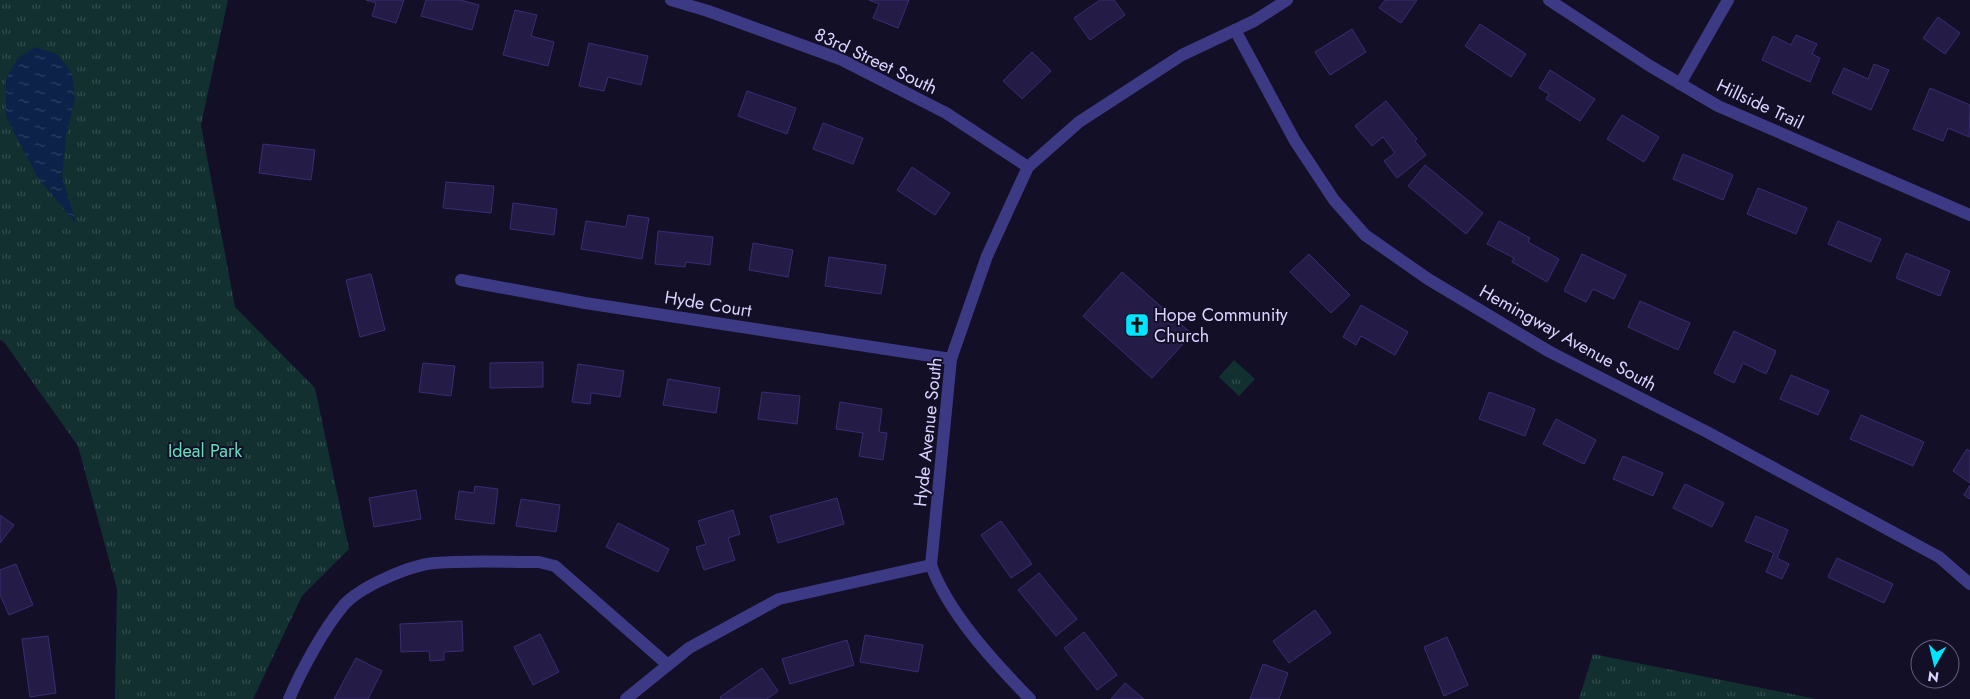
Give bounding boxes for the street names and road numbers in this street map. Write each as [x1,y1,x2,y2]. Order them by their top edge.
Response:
street label: 83rd Street South [810,21,942,101]
street label: Hillside Trail [1712,73,1808,135]
street label: Hemingway Avenue South [1475,278,1661,398]
street label: Hyde Court [663,284,754,324]
street label: Hyde Avenue South [907,356,949,508]

